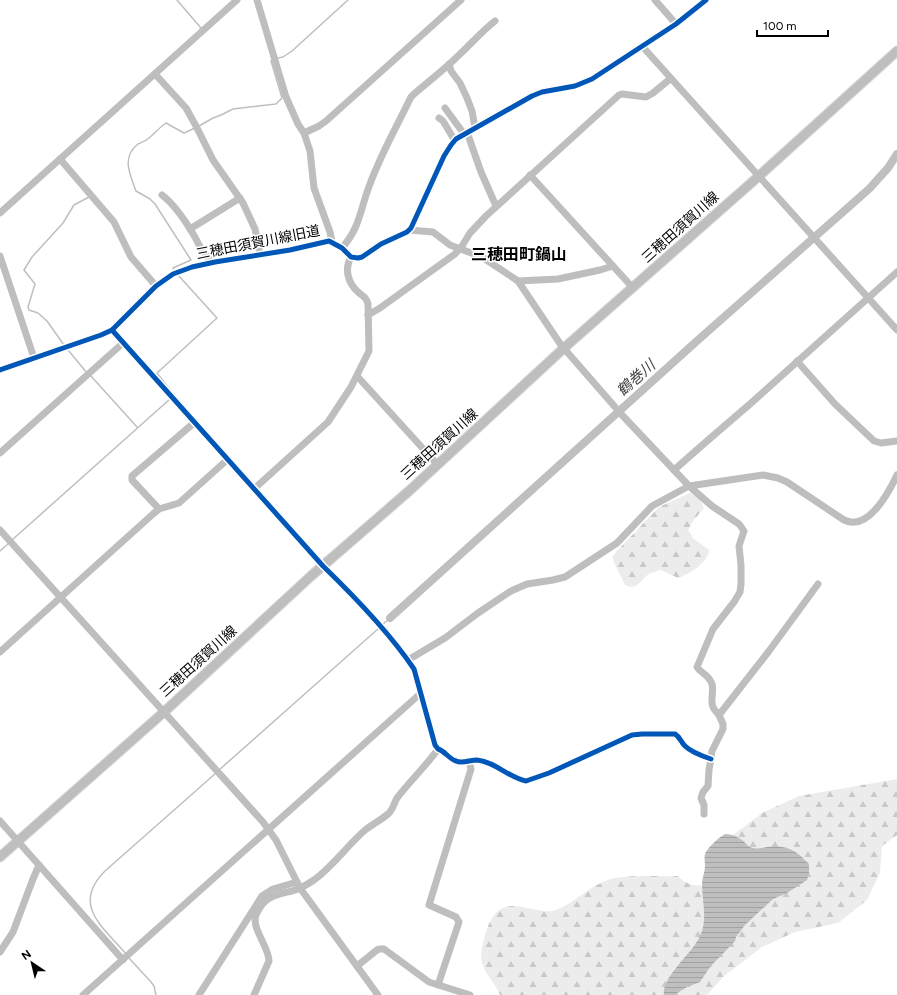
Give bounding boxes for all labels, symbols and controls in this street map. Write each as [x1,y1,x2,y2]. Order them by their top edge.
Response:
scale bar [757,12,828,38]
text: 100 m [763,19,797,33]
street label: 三穂田須賀川線 [638,188,722,266]
street label: 三穂田須賀川線旧道 [195,222,322,263]
district label: 三穂田町鍋山 [471,245,567,264]
water label: 鶴巻川 [613,355,660,400]
street label: 三穂田須賀川線 [397,405,481,483]
street label: 三穂田須賀川線 [156,622,240,700]
north arrow [12,943,52,983]
text: N [19,947,34,963]

